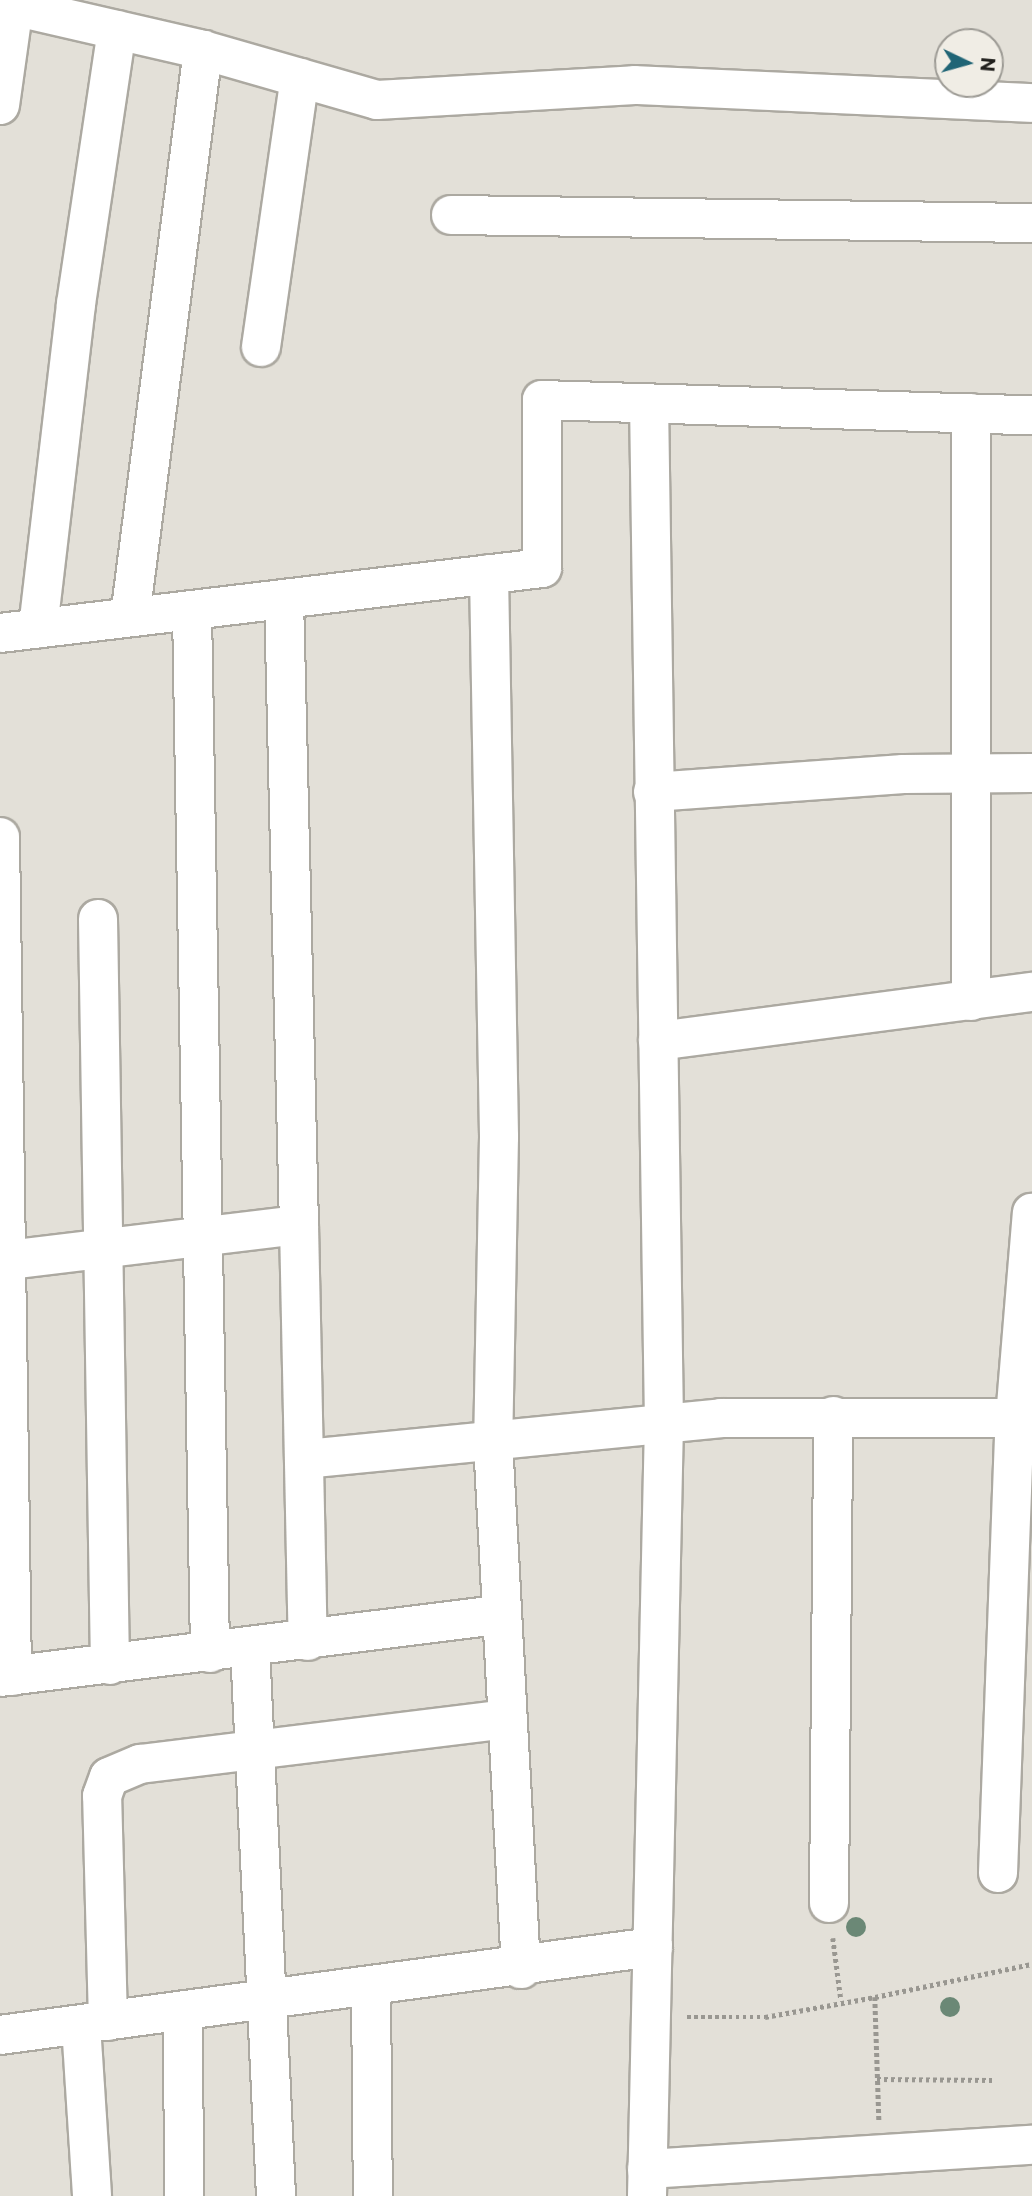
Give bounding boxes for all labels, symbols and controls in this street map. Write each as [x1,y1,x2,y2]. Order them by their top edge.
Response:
north arrow [934,28,1004,98]
text: N [976,57,1001,73]

